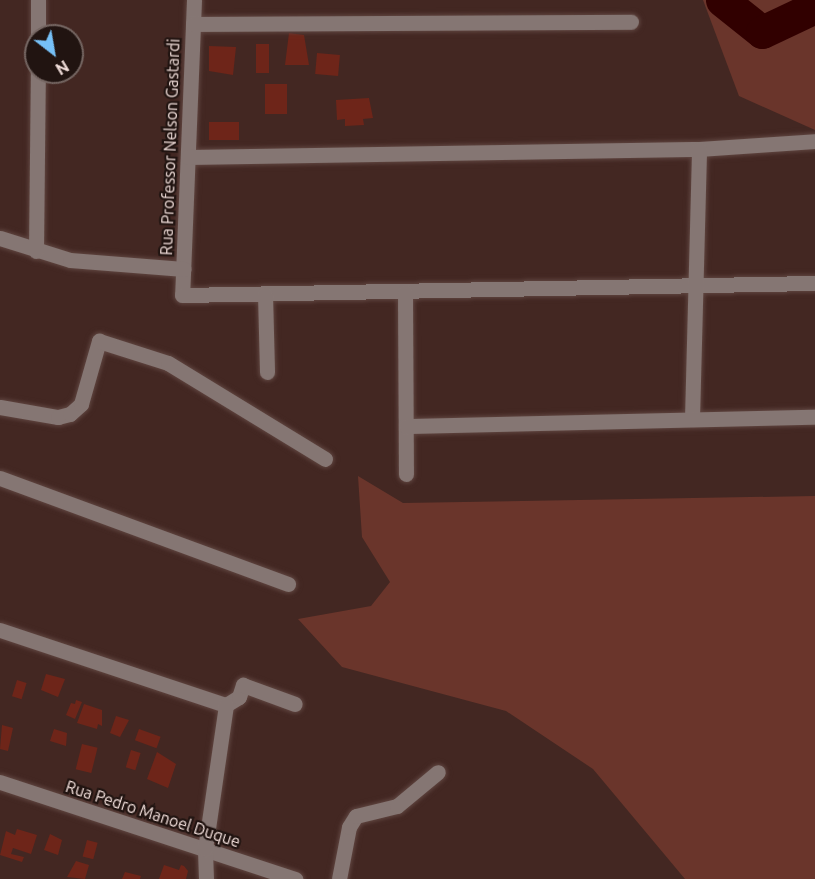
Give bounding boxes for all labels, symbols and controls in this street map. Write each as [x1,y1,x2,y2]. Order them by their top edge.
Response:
north arrow [24,24,84,84]
street label: Rua Professor Nelson Gastardi [157,38,183,256]
text: N [52,57,72,79]
street label: Rua Pedro Manoel Duque [63,777,243,851]

